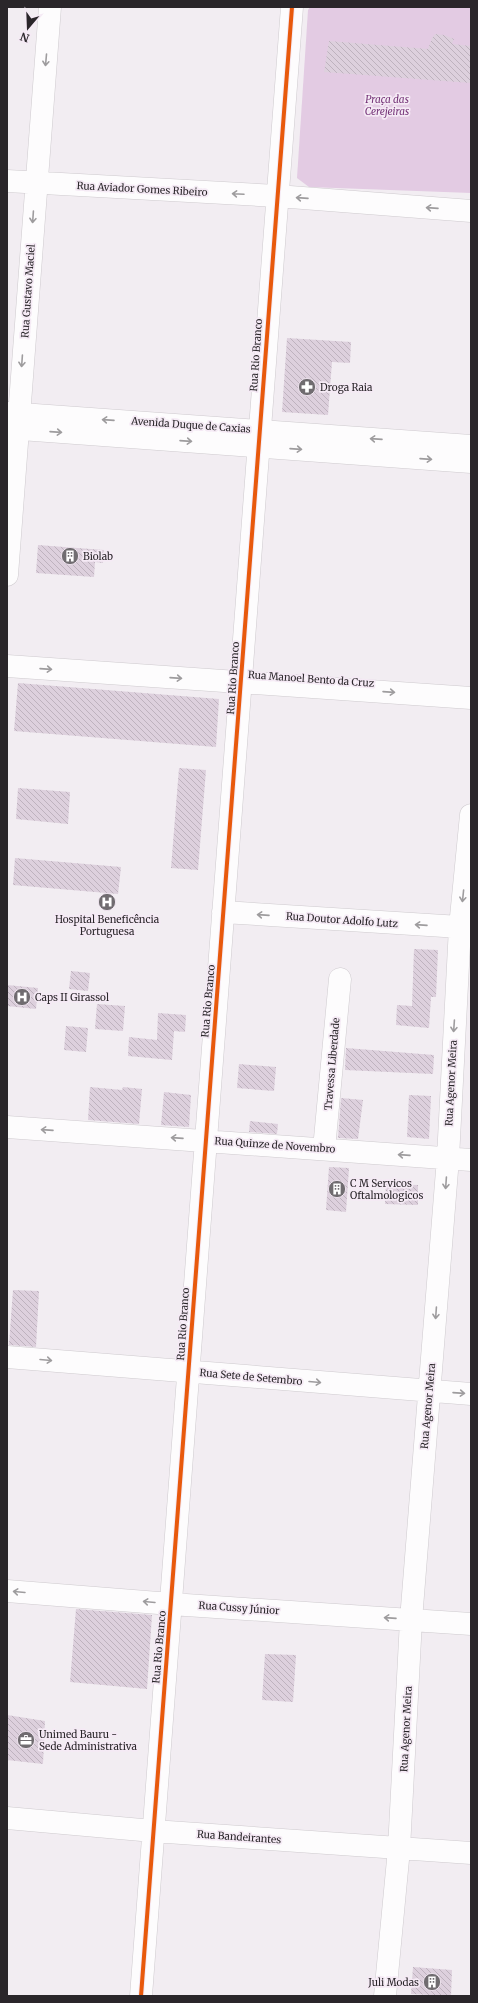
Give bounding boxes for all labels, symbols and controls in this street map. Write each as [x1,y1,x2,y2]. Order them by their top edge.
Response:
north arrow [8,8,48,48]
text: N [18,29,31,45]
one-way arrow [42,53,50,66]
park label: Praça das Cerejeiras [365,93,409,118]
street label: Rua Aviador Gomes Ribeiro [76,179,208,199]
one-way arrow [232,190,245,197]
one-way arrow [296,194,309,201]
one-way arrow [426,204,439,211]
one-way arrow [30,210,37,223]
street label: Rua Gustavo Maciel [18,244,38,338]
street label: Rua Rio Branco [247,318,265,392]
one-way arrow [19,354,26,367]
pharmacy icon: Droga Raia [297,377,317,397]
place label: Droga Raia [320,381,373,394]
street label: Avenida Duque de Caxias [130,414,251,436]
one-way arrow [102,416,115,423]
one-way arrow [49,428,62,435]
one-way arrow [370,436,383,443]
one-way arrow [179,438,192,445]
one-way arrow [289,446,302,453]
one-way arrow [419,455,432,462]
building icon: Biolab [60,546,80,566]
place label: Biolab [83,550,113,563]
street label: Rua Rio Branco [224,641,242,715]
one-way arrow [39,665,52,672]
street label: Rua Manoel Bento da Cruz [247,668,375,690]
one-way arrow [169,674,182,681]
one-way arrow [382,689,395,696]
one-way arrow [459,889,467,902]
hospital icon: Hospital Beneficência Portuguesa [97,892,117,912]
street label: Rua Doutor Adolfo Lutz [286,910,399,930]
one-way arrow [257,911,270,918]
place label: Hospital Beneficência Portuguesa [55,913,160,938]
one-way arrow [415,921,428,928]
street label: Rua Rio Branco [198,964,218,1038]
hospital icon: Caps II Girassol [12,987,32,1007]
place label: Caps II Girassol [35,991,109,1004]
street label: Travessa Liberdade [321,1017,343,1111]
one-way arrow [450,1019,457,1032]
street label: Rua Agenor Meira [442,1039,460,1126]
one-way arrow [41,1126,54,1133]
street label: Rua Quinze de Novembro [214,1134,336,1156]
one-way arrow [171,1135,184,1142]
one-way arrow [398,1151,411,1158]
one-way arrow [442,1176,449,1189]
place label: C M Servicos Oftalmologicos [350,1177,423,1202]
building icon: C M Servicos Oftalmologicos [327,1179,347,1199]
street label: Rua Rio Branco [174,1287,192,1361]
one-way arrow [432,1306,439,1319]
one-way arrow [39,1357,52,1364]
street label: Rua Agenor Meira [418,1362,438,1450]
street label: Rua Sete de Setembro [199,1366,303,1388]
one-way arrow [308,1378,321,1385]
one-way arrow [452,1389,465,1396]
one-way arrow [13,1588,26,1595]
one-way arrow [143,1599,156,1606]
street label: Rua Cussy Júnior [198,1599,280,1617]
street label: Rua Rio Branco [149,1610,169,1684]
one-way arrow [384,1615,397,1622]
street label: Rua Agenor Meira [397,1685,415,1772]
place label: Unimed Bauru - Sede Administrativa [39,1728,137,1753]
office icon: Unimed Bauru - Sede Administrativa [16,1730,36,1750]
street label: Rua Bandeirantes [196,1828,282,1846]
building icon: Juli Modas [422,1972,442,1992]
place label: Juli Modas [367,1976,419,1989]

